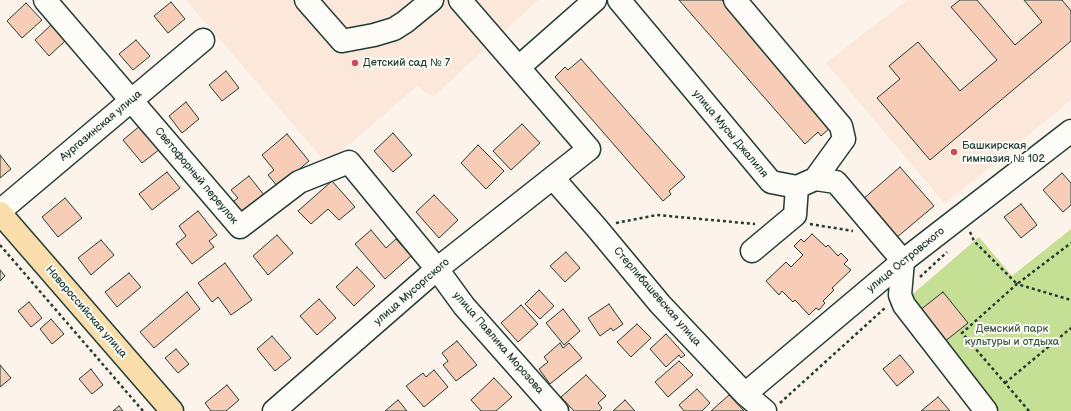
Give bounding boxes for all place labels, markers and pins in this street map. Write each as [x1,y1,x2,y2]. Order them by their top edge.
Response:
place label: Детский сад № 7 [363,56,450,70]
marker: Детский сад № 7 [350,58,360,68]
place label: Башкирская гимназия № 102 [962,139,1045,165]
marker: Башкирская гимназия № 102 [949,147,959,157]

